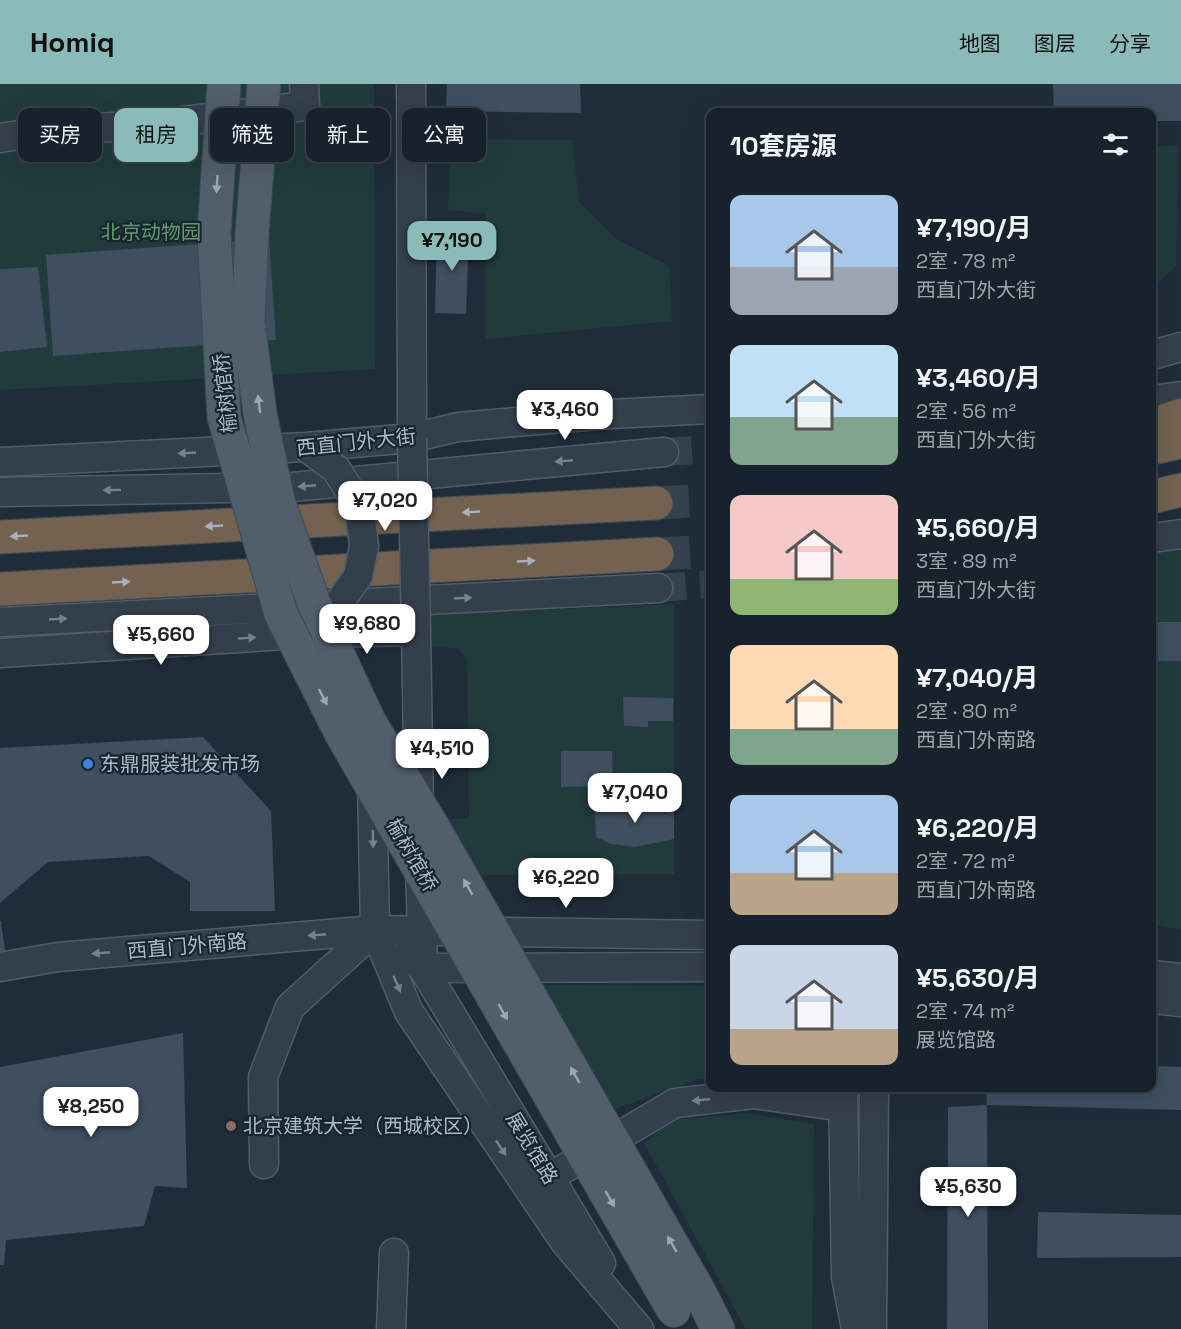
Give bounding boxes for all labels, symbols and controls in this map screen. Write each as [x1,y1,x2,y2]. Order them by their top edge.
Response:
text: Homiq [30,24,115,60]
text: 地图 [959,30,1001,57]
text: 图层 [1034,30,1076,57]
text: 分享 [1109,30,1151,57]
chip: 买房 [18,108,102,162]
chip: 租房 [114,108,198,162]
chip: 筛选 [210,108,294,162]
chip: 新上 [306,108,390,162]
chip: 公寓 [402,108,486,162]
icon: filters [1099,128,1132,161]
text: 10套房源 [730,129,837,163]
one-way arrow [212,175,222,194]
text: ¥7,190/月 [916,211,1032,245]
park label: 北京动物园 [101,219,201,245]
icon: home [778,219,850,291]
pin: ¥7,190 [403,221,501,272]
text: ¥7,190 [421,227,483,253]
text: 2室 · 78 m² [916,248,1015,274]
text: 西直门外大街 [916,277,1036,303]
street label: 榆树馆桥 [208,352,242,434]
text: ¥3,460/月 [916,361,1041,395]
icon: home [778,369,850,441]
pin: ¥3,460 [516,390,614,441]
one-way arrow [254,394,264,413]
text: ¥3,460 [531,396,599,422]
text: 2室 · 56 m² [916,398,1016,424]
street label: 西直门外大街 [295,423,417,461]
text: 西直门外大街 [916,427,1036,453]
one-way arrow [177,449,196,458]
one-way arrow [554,456,573,466]
one-way arrow [298,481,317,491]
pin: ¥7,020 [336,481,434,532]
one-way arrow [103,485,122,495]
text: ¥7,020 [352,487,418,513]
one-way arrow [462,508,481,517]
text: ¥5,660/月 [916,511,1040,545]
icon: home [778,519,850,591]
one-way arrow [204,521,223,530]
one-way arrow [9,531,28,540]
text: 3室 · 89 m² [916,548,1016,574]
one-way arrow [516,556,535,565]
text: 西直门外大街 [916,577,1036,603]
one-way arrow [112,578,131,587]
one-way arrow [453,593,472,602]
pin: ¥9,680 [318,604,416,655]
text: ¥9,680 [333,610,401,636]
one-way arrow [49,615,68,624]
pin: ¥5,660 [112,615,210,666]
text: ¥5,660 [127,621,195,647]
one-way arrow [238,633,257,642]
text: ¥7,040/月 [916,661,1038,695]
icon: home [778,669,850,741]
one-way arrow [318,688,327,705]
text: 2室 · 80 m² [916,698,1017,724]
text: 西直门外南路 [916,727,1036,753]
pin: ¥4,510 [393,729,491,780]
text: ¥4,510 [410,735,474,761]
place label: 东鼎服装批发市场 [100,751,260,777]
marker: 东鼎服装批发市场 [81,757,95,771]
pin: ¥7,040 [586,773,684,824]
text: ¥7,040 [602,779,668,805]
text: ¥6,220/月 [916,811,1040,845]
street label: 榆树馆桥 [381,814,443,896]
icon: home [778,819,850,891]
one-way arrow [368,829,378,848]
text: 2室 · 72 m² [916,848,1015,874]
pin: ¥6,220 [517,858,615,909]
text: ¥6,220 [532,864,600,890]
text: 西直门外南路 [916,877,1036,903]
one-way arrow [463,878,473,895]
street label: 西直门外南路 [126,928,248,964]
one-way arrow [307,930,326,940]
one-way arrow [92,949,111,958]
text: ¥5,630/月 [916,961,1040,995]
icon: home [778,969,850,1041]
one-way arrow [393,975,402,993]
text: 2室 · 74 m² [916,998,1014,1024]
one-way arrow [497,1004,508,1020]
text: 展览馆路 [916,1027,996,1053]
one-way arrow [570,1066,580,1083]
pin: ¥8,250 [42,1087,140,1138]
text: ¥8,250 [57,1093,125,1119]
one-way arrow [692,1095,711,1105]
street label: 展览馆路 [500,1107,564,1189]
place label: 北京建筑大学（西城校区） [243,1113,483,1139]
marker: 北京建筑大学（西城校区） [224,1119,238,1133]
one-way arrow [495,1140,507,1156]
pin: ¥5,630 [919,1167,1017,1218]
text: ¥5,630 [934,1173,1002,1199]
one-way arrow [605,1191,615,1208]
one-way arrow [667,1235,677,1252]

